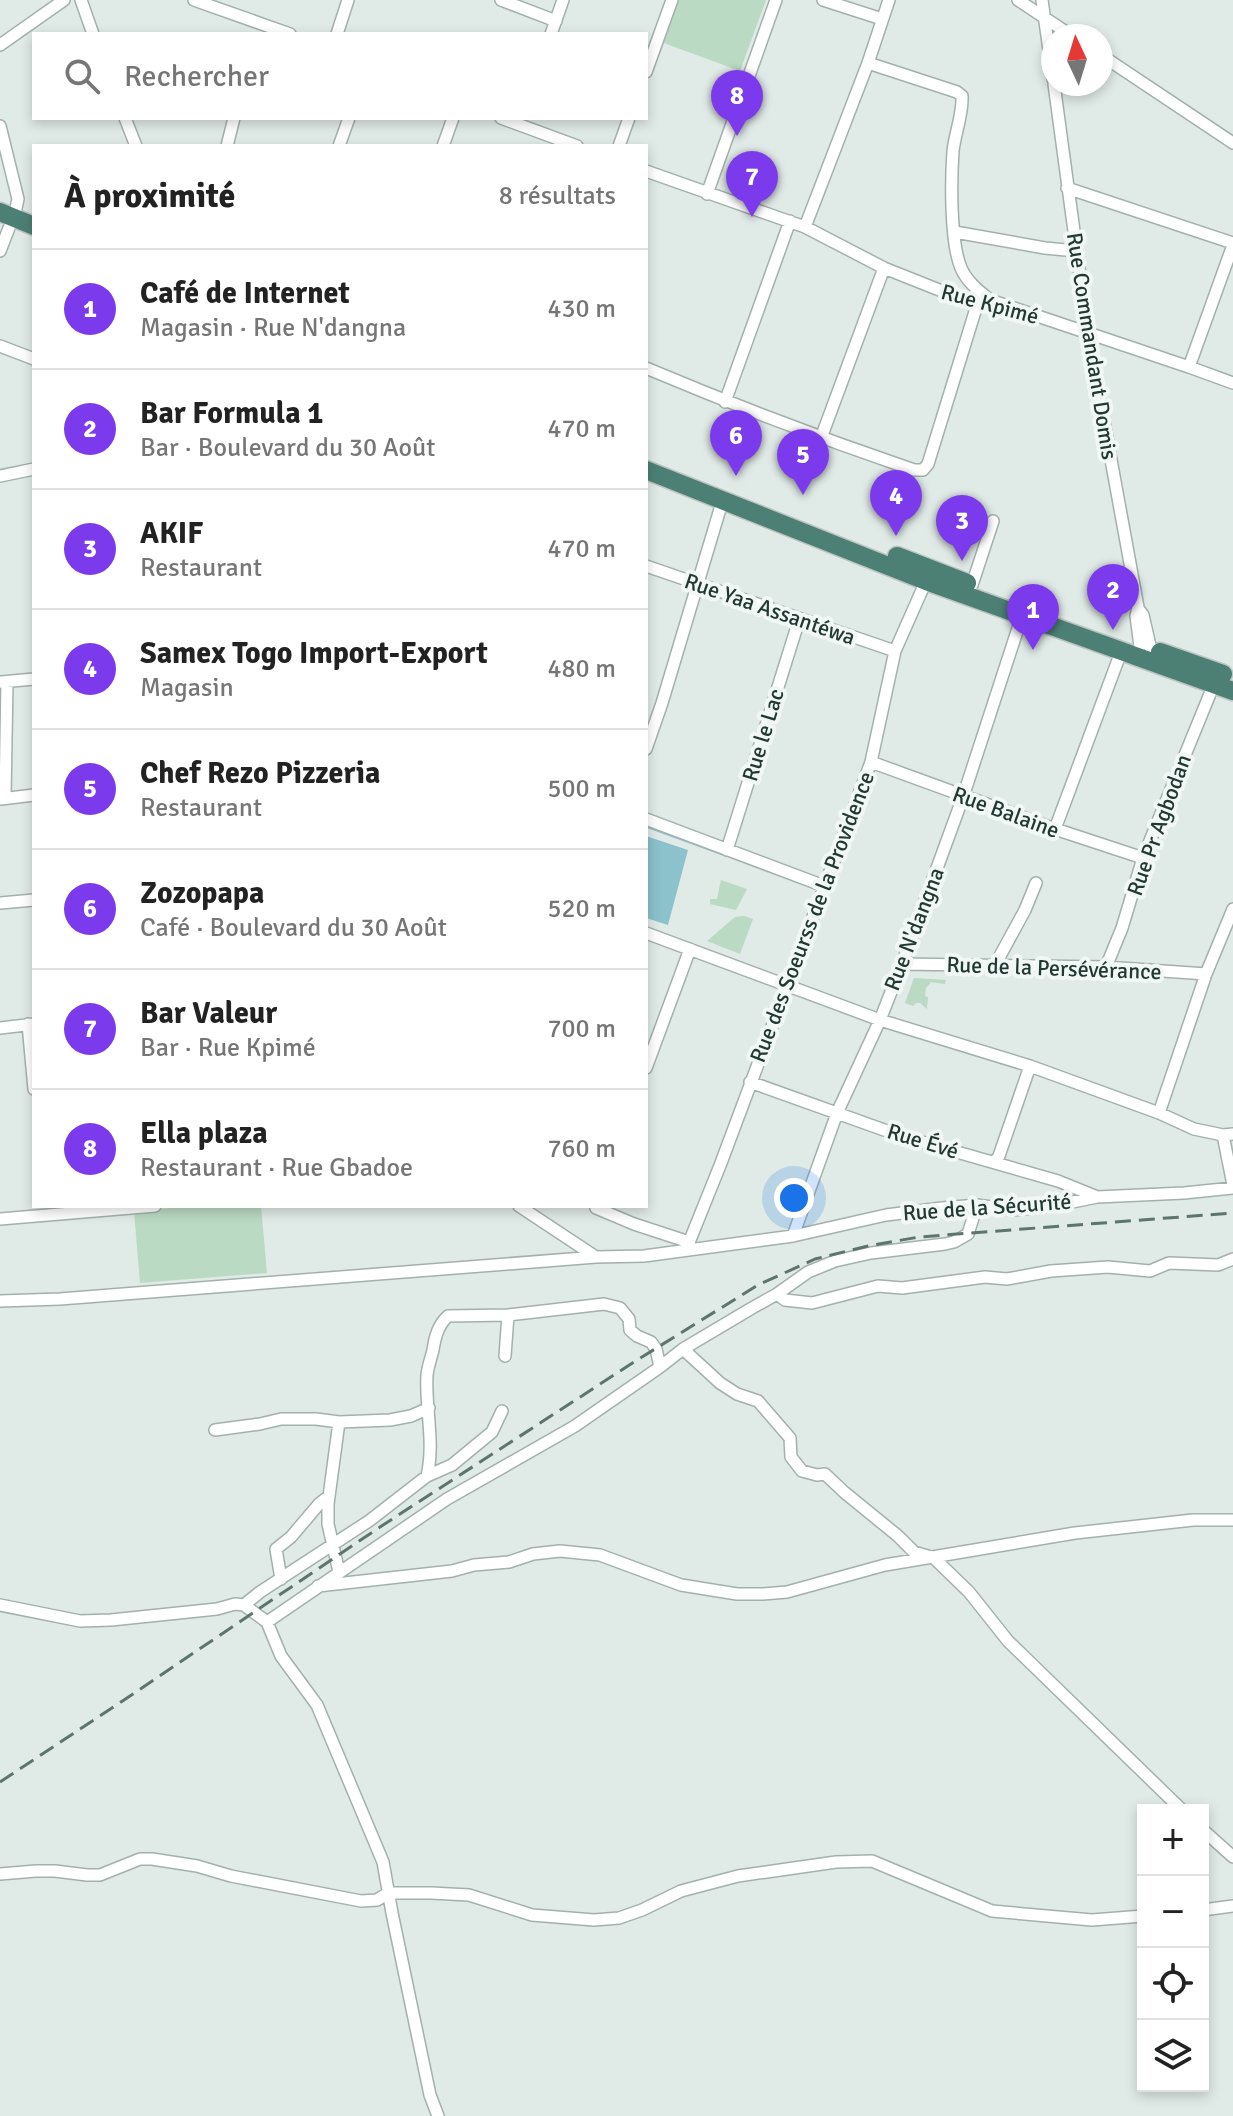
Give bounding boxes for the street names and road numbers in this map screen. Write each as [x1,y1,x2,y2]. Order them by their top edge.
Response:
street label: Rue Commandant Domis [1061,231,1123,461]
street label: Rue Kpimé [938,278,1042,330]
street label: Rue Yaa Assantéwa [681,567,859,651]
street label: Rue le Lac [736,685,790,785]
street label: Rue Pr Agbodan [1121,751,1197,899]
street label: Rue des Soeurss de la Providence [744,768,880,1066]
street label: Rue Balaine [949,780,1063,844]
street label: Rue N'dangna [878,864,950,994]
street label: Rue de la Persévérance [946,951,1162,985]
street label: Rue Évé [884,1117,962,1165]
street label: Rue de la Sécurité [902,1188,1072,1226]

